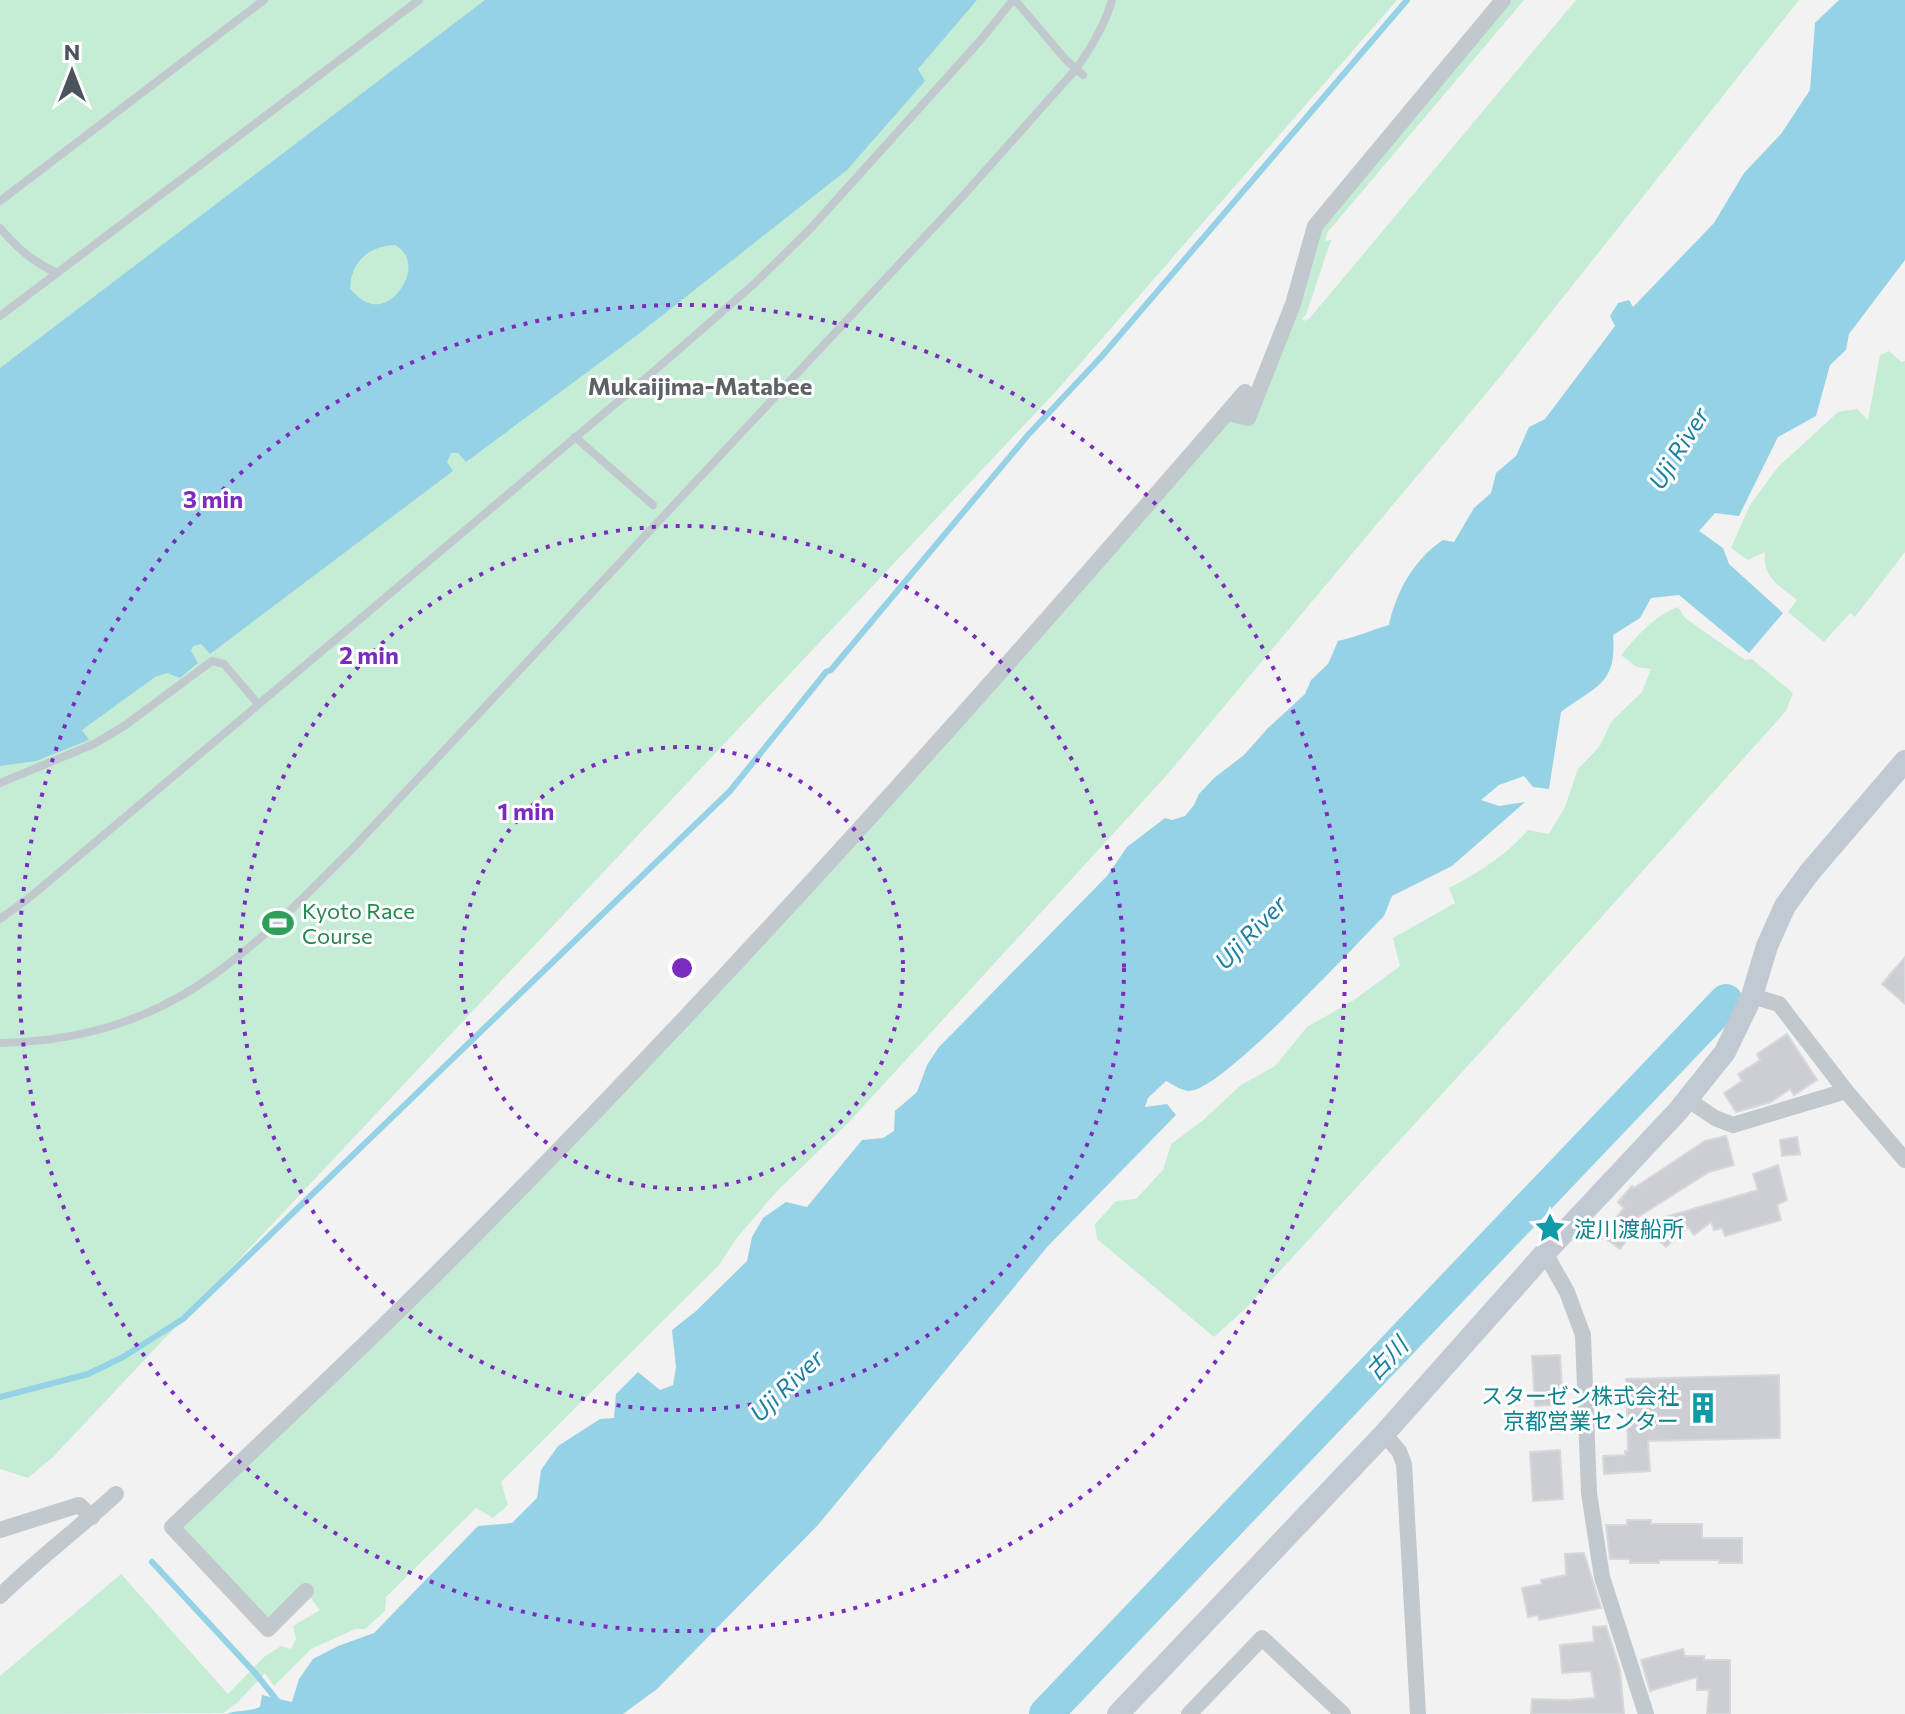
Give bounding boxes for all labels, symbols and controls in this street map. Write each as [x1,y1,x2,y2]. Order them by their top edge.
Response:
north arrow [32,32,112,112]
text: N [64,38,80,65]
district label: Mukaijima-Matabee [588,371,812,400]
water label: Uji River [1642,401,1715,494]
text: 3 min [183,484,243,513]
text: 2 min [339,640,399,669]
text: 1 min [498,796,554,825]
water label: Uji River [1208,888,1293,975]
place label: Kyoto Race Course [302,897,415,949]
sports icon: Kyoto Race Course [261,906,295,940]
centre of rings [668,954,696,982]
place icon: 淀川渡船所 [1533,1211,1567,1245]
place label: 淀川渡船所 [1574,1215,1684,1242]
water label: 古川 [1359,1329,1415,1385]
water label: Uji River [743,1342,830,1427]
place label: スターゼン株式会社 京都営業センター [1481,1382,1679,1434]
building icon: スターゼン株式会社 京都営業センター [1686,1391,1720,1425]

